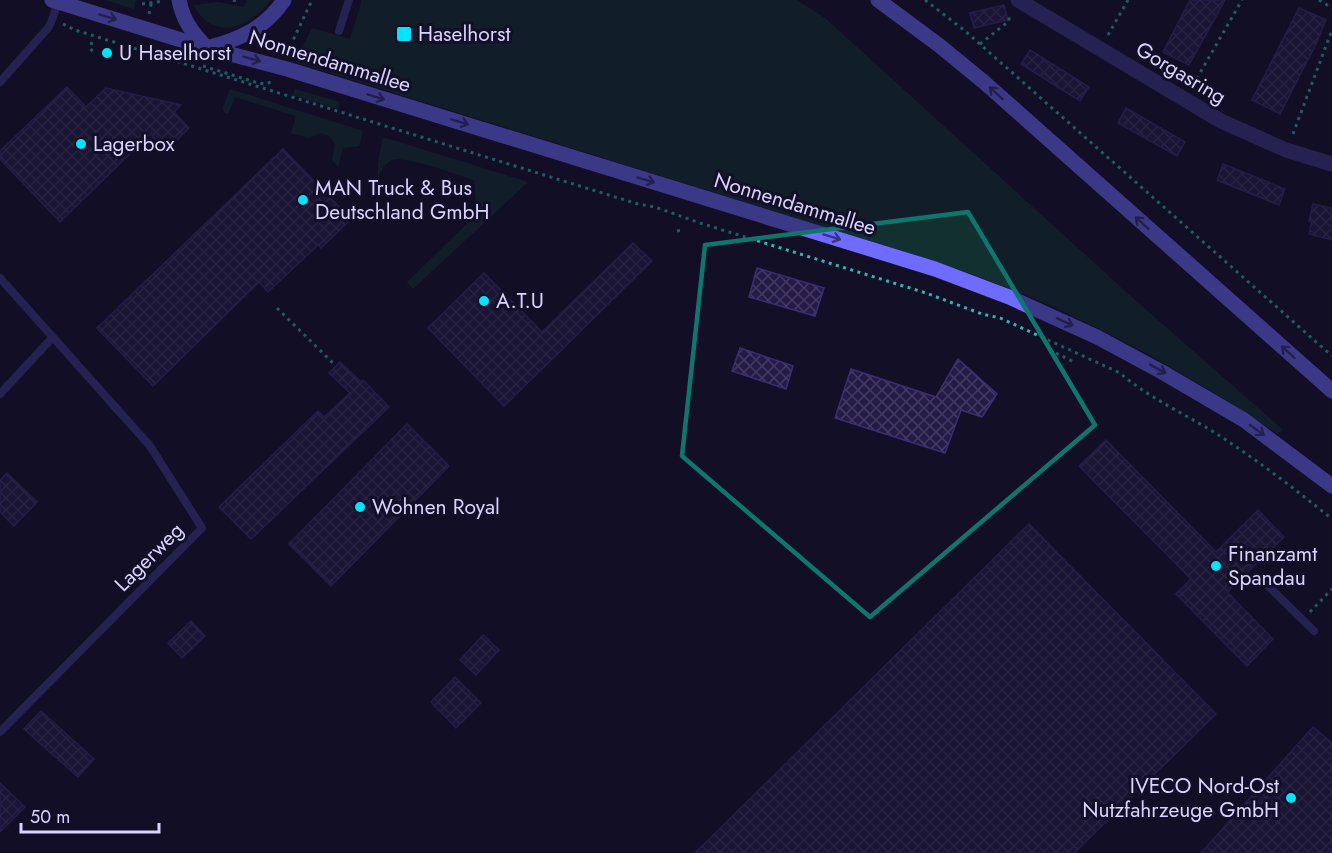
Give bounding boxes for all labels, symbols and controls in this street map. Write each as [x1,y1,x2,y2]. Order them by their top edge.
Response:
one-way arrow [98,12,117,23]
place label: Haselhorst [418,19,510,49]
street label: Nonnendammallee [245,22,415,100]
marker: Haselhorst [395,25,413,43]
street label: Gorgasring [1130,34,1232,112]
place label: U Haselhorst [119,38,231,68]
marker: U Haselhorst [100,46,114,60]
one-way arrow [242,54,261,66]
one-way arrow [989,86,1004,100]
one-way arrow [366,92,385,103]
one-way arrow [450,117,469,128]
place label: Lagerbox [93,129,175,159]
marker: Lagerbox [74,137,88,151]
street label: Nonnendammallee [710,165,880,243]
place label: MAN Truck & Bus Deutschland GmbH [315,173,490,227]
one-way arrow [636,175,655,186]
marker: MAN Truck & Bus Deutschland GmbH [296,193,310,207]
one-way arrow [1135,216,1150,230]
one-way arrow [822,232,841,243]
place label: A.T.U [496,286,544,316]
marker: A.T.U [477,294,491,308]
one-way arrow [1056,317,1074,329]
one-way arrow [1281,345,1296,359]
one-way arrow [1148,364,1166,375]
one-way arrow [1248,424,1264,436]
place label: Wohnen Royal [372,492,500,522]
marker: Wohnen Royal [353,500,367,514]
street label: Lagerweg [108,516,190,598]
place label: Finanzamt Spandau [1228,539,1317,593]
marker: Finanzamt Spandau [1209,559,1223,573]
place label: IVECO Nord-Ost Nutzfahrzeuge GmbH [1082,771,1279,825]
marker: IVECO Nord-Ost Nutzfahrzeuge GmbH [1284,791,1298,805]
scale bar [21,796,159,834]
text: 50 m [30,804,70,830]

